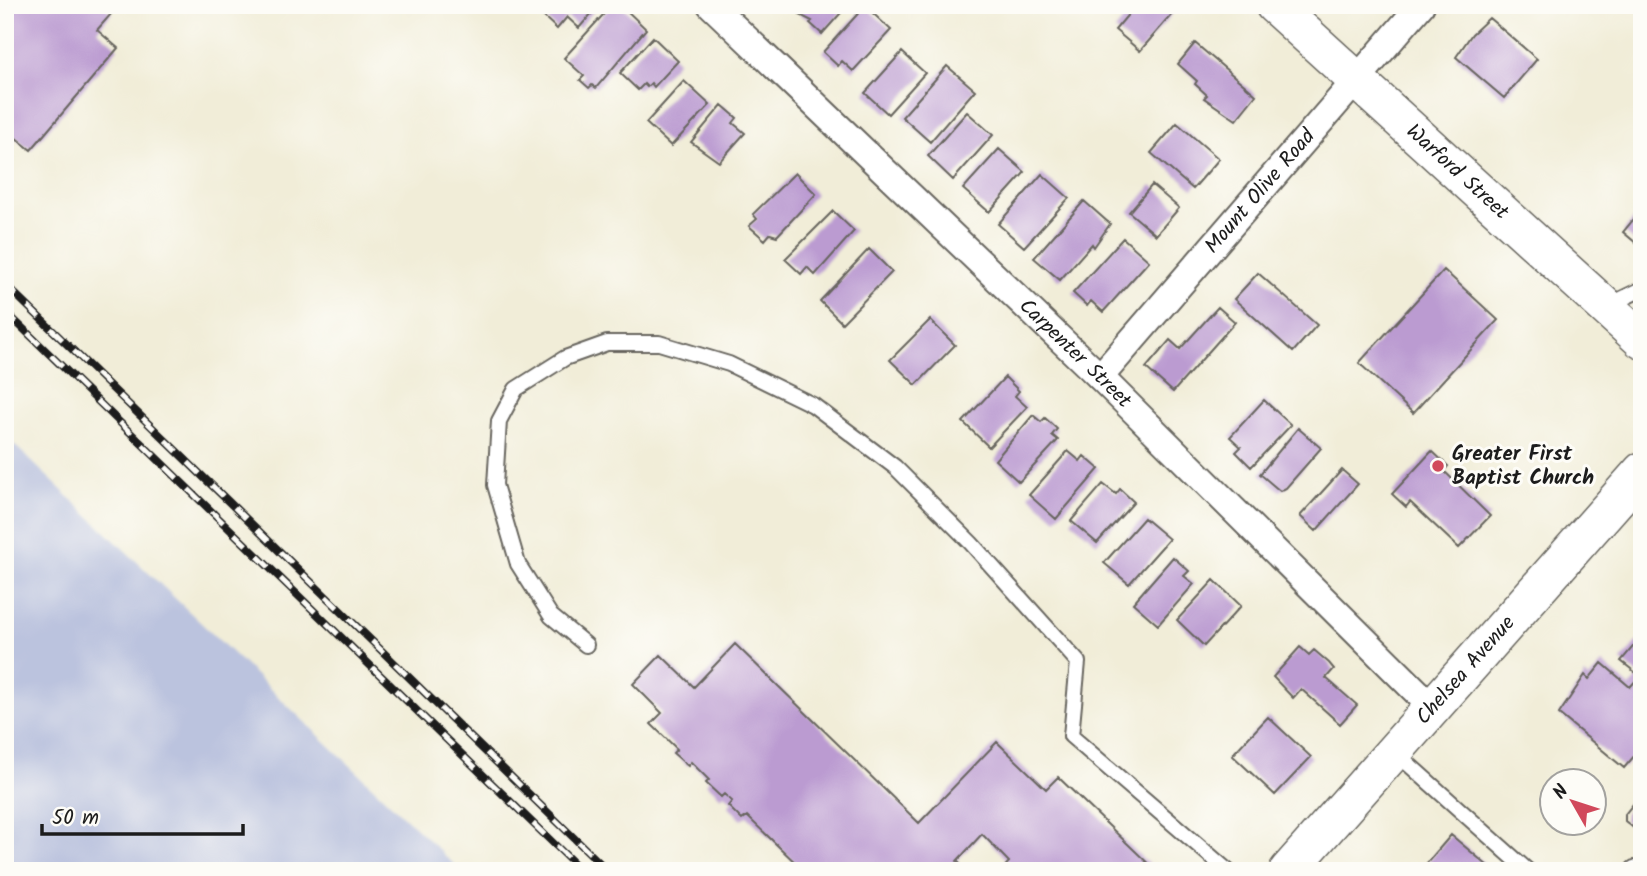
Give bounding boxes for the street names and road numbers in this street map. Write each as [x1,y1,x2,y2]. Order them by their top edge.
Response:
street label: Warford Street [1398,116,1517,228]
street label: Mount Olive Road [1197,121,1324,261]
street label: Carpenter Street [1011,291,1140,417]
street label: Chelsea Avenue [1408,608,1524,733]

